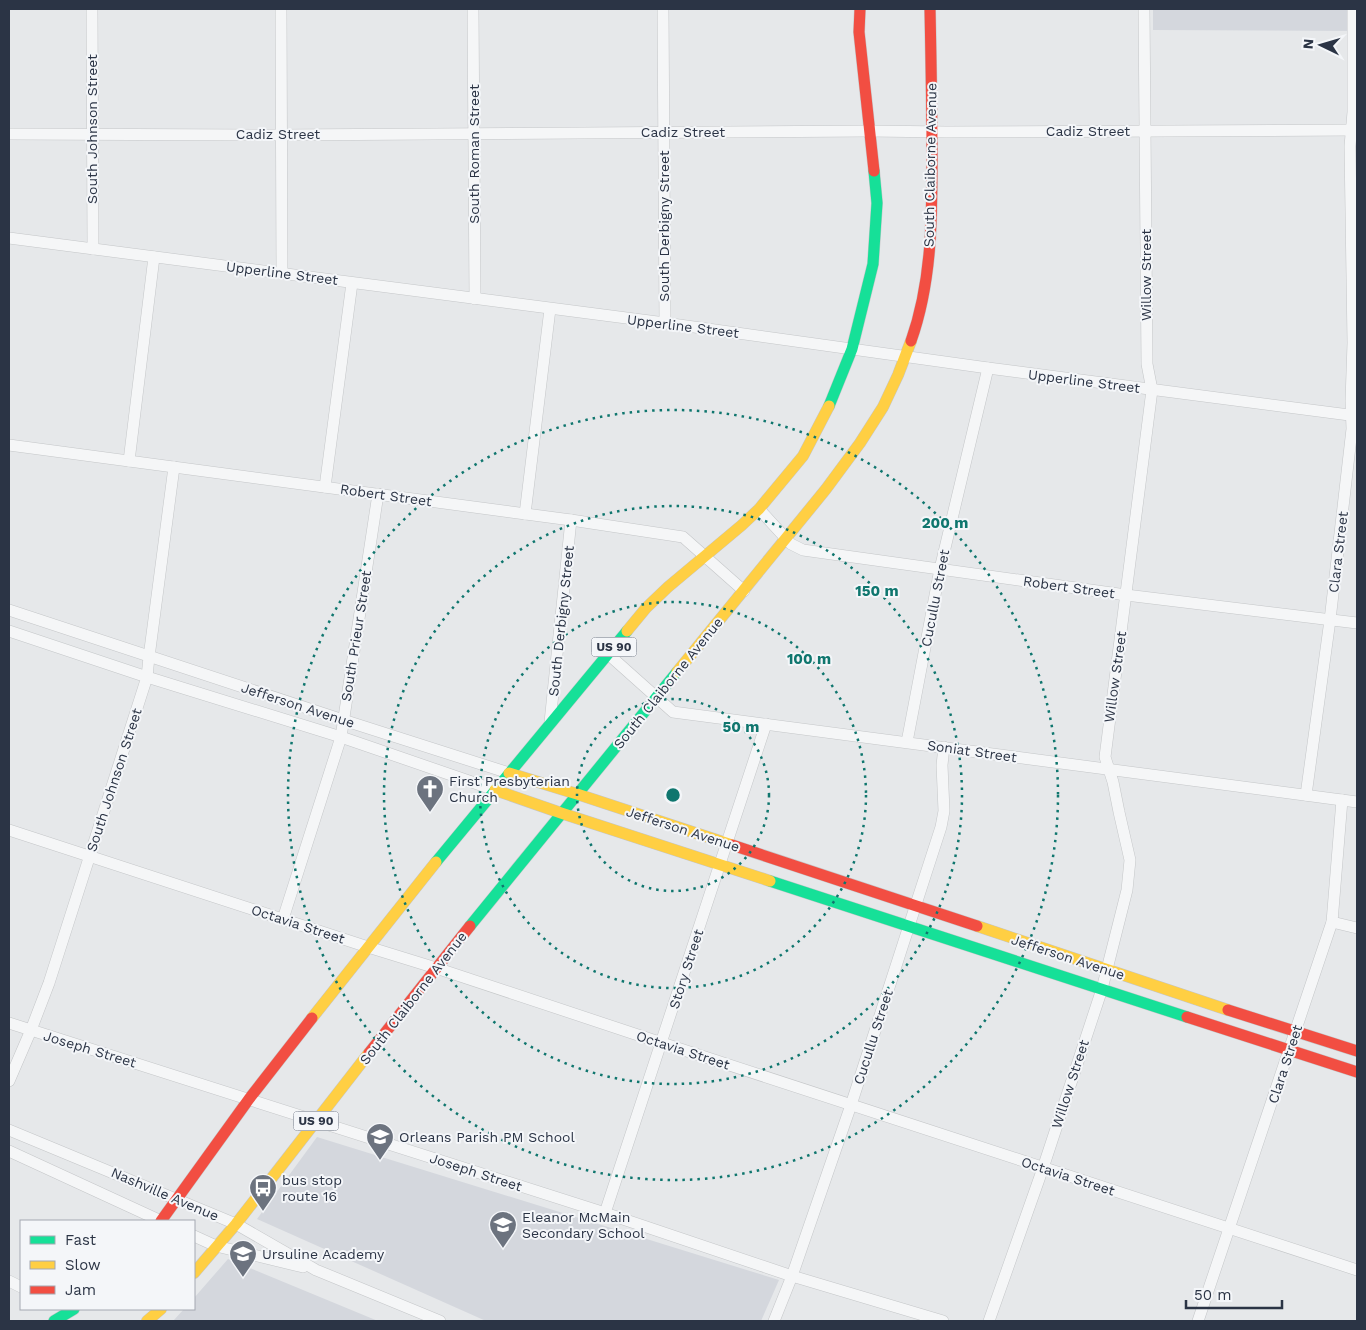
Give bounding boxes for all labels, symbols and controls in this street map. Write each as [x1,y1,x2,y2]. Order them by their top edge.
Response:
north arrow [1296,20,1346,70]
text: N [1300,38,1316,50]
street label: South Johnson Street [84,54,100,204]
street label: South Claiborne Avenue [921,83,939,247]
street label: South Roman Street [466,84,482,224]
street label: Cadiz Street [1046,123,1130,139]
street label: Cadiz Street [641,124,725,140]
street label: Cadiz Street [236,126,320,142]
street label: South Derbigny Street [656,150,672,302]
street label: Willow Street [1138,229,1154,321]
street label: Upperline Street [225,258,339,288]
street label: Upperline Street [626,311,740,341]
street label: Upperline Street [1027,366,1141,396]
street label: Robert Street [339,481,433,509]
street label: Clara Street [1325,510,1351,594]
text: 200 m [922,514,968,532]
street label: South Derbigny Street [545,545,577,697]
street label: Cucullu Street [918,548,952,648]
street label: South Prieur Street [338,569,374,703]
street label: Robert Street [1022,573,1116,601]
text: 150 m [855,582,899,600]
street label: South Claiborne Avenue [610,614,726,752]
street label: Willow Street [1101,630,1129,724]
road number: US 90 [592,638,636,656]
text: 100 m [787,650,831,668]
street label: Jefferson Avenue [239,679,357,731]
street label: South Johnson Street [83,706,145,854]
text: 50 m [723,718,759,736]
street label: Soniat Street [926,737,1018,765]
place label: First Presbyterian Church [449,773,570,805]
church icon: First Presbyterian Church [415,774,445,813]
centre of rings [664,786,682,804]
street label: Jefferson Avenue [624,803,742,855]
street label: Octavia Street [249,901,347,947]
street label: Story Street [666,927,706,1011]
street label: South Claiborne Avenue [356,928,470,1068]
street label: Jefferson Avenue [1009,931,1127,983]
street label: Cucullu Street [850,987,896,1086]
street label: Clara Street [1265,1022,1305,1105]
street label: Joseph Street [42,1027,138,1071]
street label: Octavia Street [634,1027,732,1073]
street label: Willow Street [1048,1038,1092,1130]
road number: US 90 [294,1112,338,1130]
school or university icon: Orleans Parish PM School [365,1122,395,1161]
place label: Orleans Parish PM School [399,1129,575,1145]
street label: Joseph Street [428,1150,524,1194]
street label: Octavia Street [1019,1153,1117,1199]
street label: Nashville Avenue [109,1164,221,1224]
place label: bus stop route 16 [282,1172,342,1204]
bus stop icon: bus stop route 16 [248,1173,278,1212]
place label: Eleanor McMain Secondary School [522,1209,645,1241]
school or university icon: Eleanor McMain Secondary School [488,1210,518,1249]
legend [20,1220,195,1310]
text: Fast [65,1231,97,1249]
school or university icon: Ursuline Academy [228,1239,258,1278]
place label: Ursuline Academy [262,1246,385,1262]
text: Slow [65,1256,101,1274]
scale bar [1186,1278,1282,1310]
text: Jam [65,1281,96,1299]
text: 50 m [1194,1286,1231,1304]

